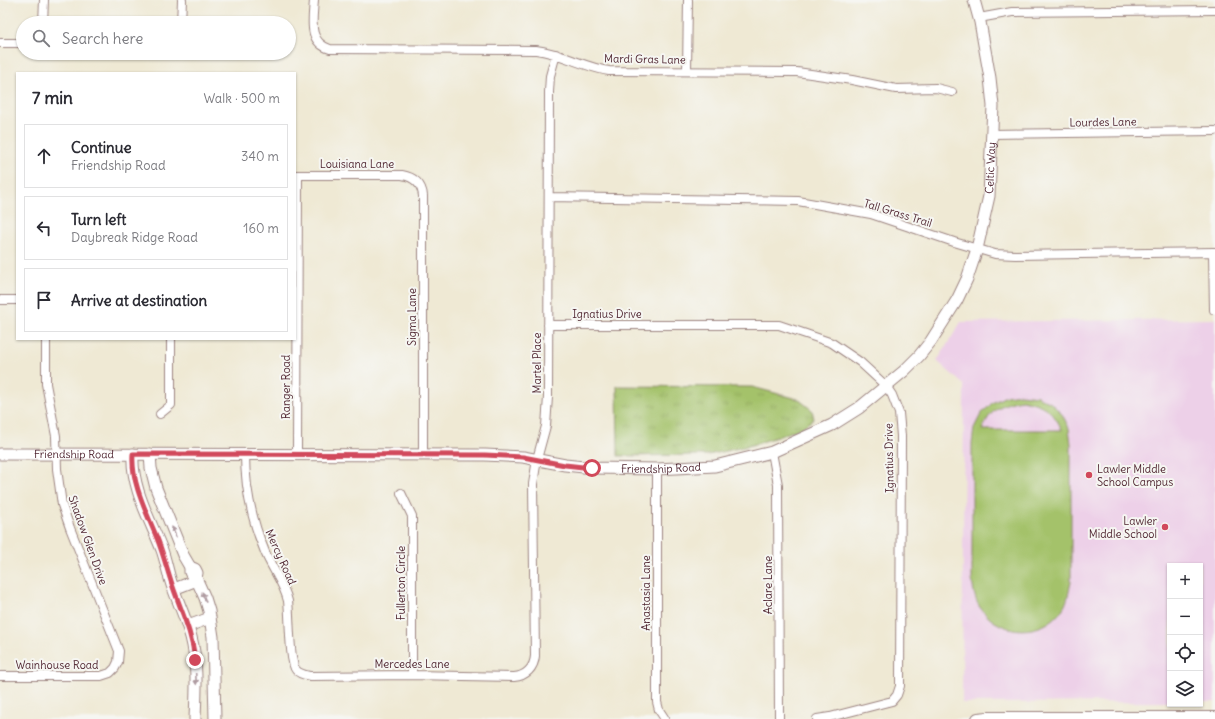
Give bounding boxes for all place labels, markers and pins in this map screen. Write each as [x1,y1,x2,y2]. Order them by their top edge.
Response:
place label: Lawler Middle School Campus [1097,462,1173,489]
marker: Lawler Middle School Campus [1084,470,1094,480]
place label: Lawler Middle School [1089,514,1158,541]
marker: Lawler Middle School [1160,522,1170,532]

